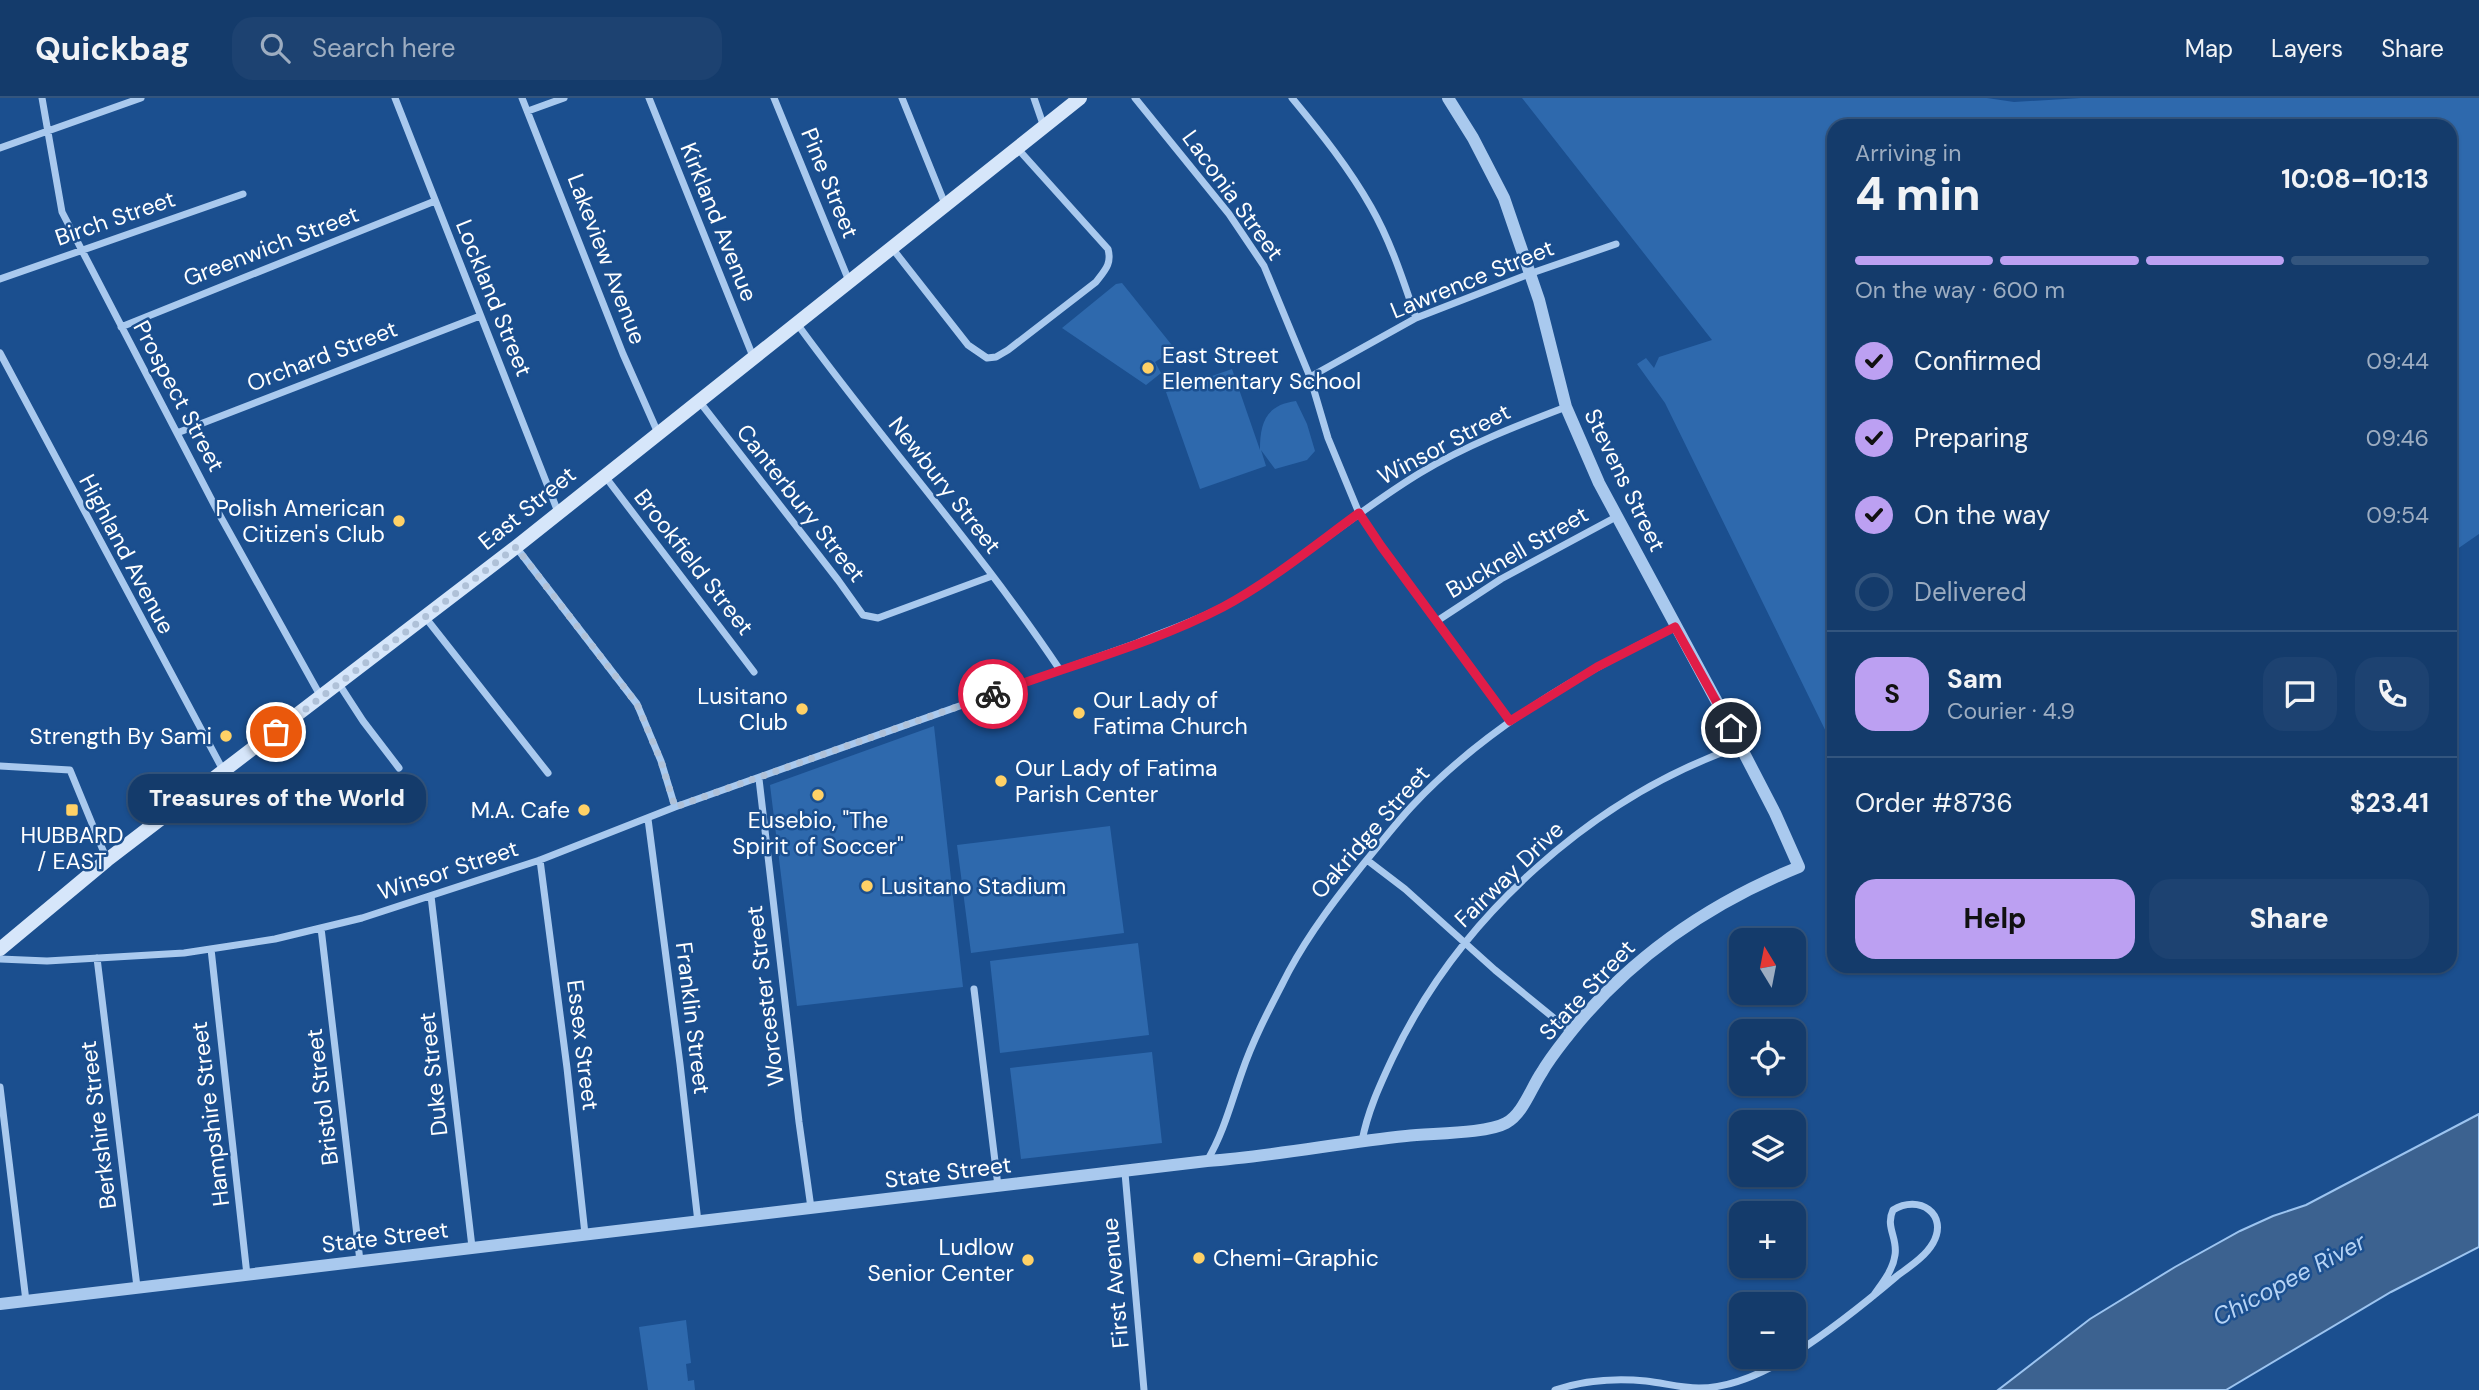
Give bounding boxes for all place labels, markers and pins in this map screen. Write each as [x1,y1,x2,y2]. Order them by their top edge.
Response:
place label: East Street Elementary School [1162,340,1361,396]
marker: East Street Elementary School [1140,360,1156,376]
place label: Polish American Citizen's Club [215,493,385,549]
marker: Polish American Citizen's Club [391,513,407,529]
place label: Lusitano Club [697,681,788,737]
place label: Our Lady of Fatima Church [1093,685,1248,741]
pin [1701,698,1761,758]
marker: Lusitano Club [794,701,810,717]
pin [246,702,306,762]
marker: Our Lady of Fatima Church [1071,705,1087,721]
place label: Strength By Sami [29,721,212,751]
marker: Strength By Sami [218,728,234,744]
place label: Our Lady of Fatima Parish Center [1015,753,1217,809]
marker: Our Lady of Fatima Parish Center [993,773,1009,789]
callout: Treasures of the World [127,774,425,823]
marker: Eusebio, "The Spirit of Soccer" [810,787,826,803]
place label: M.A. Cafe [471,795,570,825]
marker: HUBBARD / EAST [64,802,80,818]
marker: M.A. Cafe [576,802,592,818]
place label: Eusebio, "The Spirit of Soccer" [732,805,904,861]
place label: HUBBARD / EAST [21,820,123,876]
place label: Lusitano Stadium [881,871,1066,901]
marker: Lusitano Stadium [859,878,875,894]
place label: Ludlow Senior Center [868,1232,1014,1288]
place label: Chemi-Graphic [1213,1243,1379,1273]
marker: Chemi-Graphic [1191,1250,1207,1266]
marker: Ludlow Senior Center [1020,1252,1036,1268]

